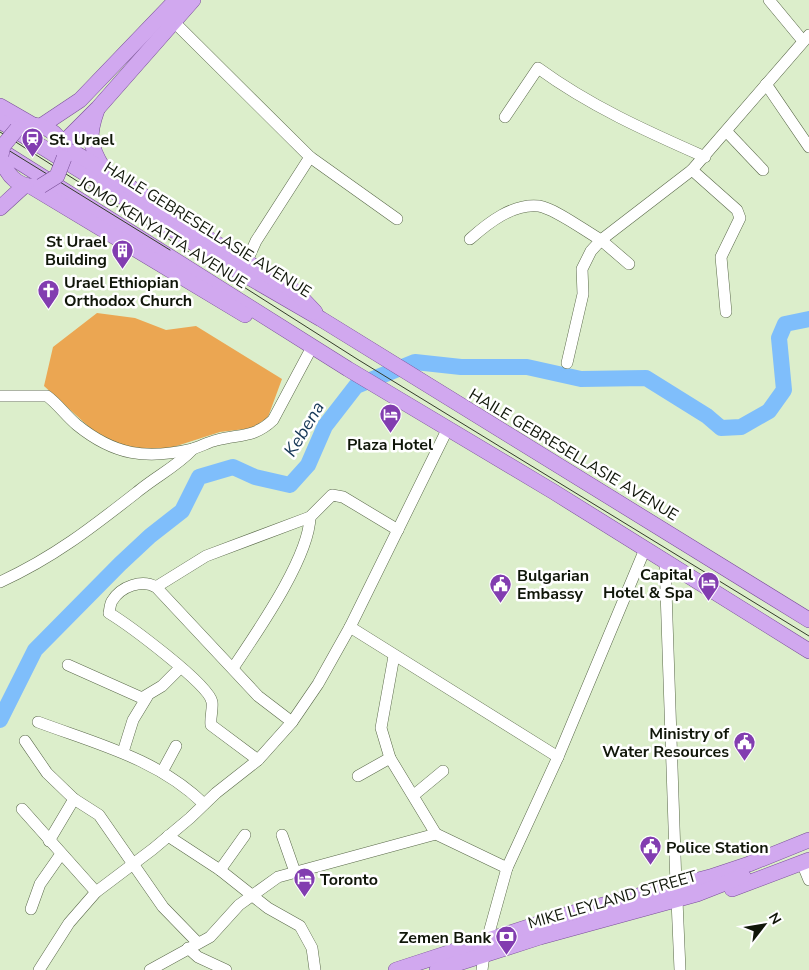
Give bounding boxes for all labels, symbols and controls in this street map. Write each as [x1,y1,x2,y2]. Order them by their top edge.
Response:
station icon: St. Urael [21,127,45,158]
place label: St. Urael [49,129,114,151]
street label: HAILE GEBRESELLASIE AVENUE [100,157,315,303]
street label: JOMO KENYATTA AVENUE [73,171,251,294]
place label: St Urael Building [45,231,107,271]
building icon: St Urael Building [111,238,135,269]
place label: Urael Ethiopian Orthodox Church [64,272,192,312]
church icon: Urael Ethiopian Orthodox Church [36,279,60,310]
street label: HAILE GEBRESELLASIE AVENUE [465,383,682,526]
water label: Kebena [278,397,330,461]
hotel icon: Plaza Hotel [378,403,402,434]
place label: Plaza Hotel [347,434,433,456]
place label: Capital Hotel & Spa [603,564,693,604]
place label: Bulgarian Embassy [517,565,589,605]
hotel icon: Capital Hotel & Spa [697,571,721,602]
public building icon: Bulgarian Embassy [489,572,513,603]
place label: Ministry of Water Resources [602,723,730,763]
public building icon: Ministry of Water Resources [733,730,757,761]
public building icon: Police Station [638,835,662,866]
place label: Police Station [666,837,769,859]
street label: MIKE LEYLAND STREET [525,865,700,935]
hotel icon: Toronto [292,867,316,898]
place label: Toronto [320,869,378,891]
north arrow [739,900,789,950]
text: N [764,909,786,928]
bank icon: Zemen Bank [495,925,519,956]
place label: Zemen Bank [399,927,491,949]

